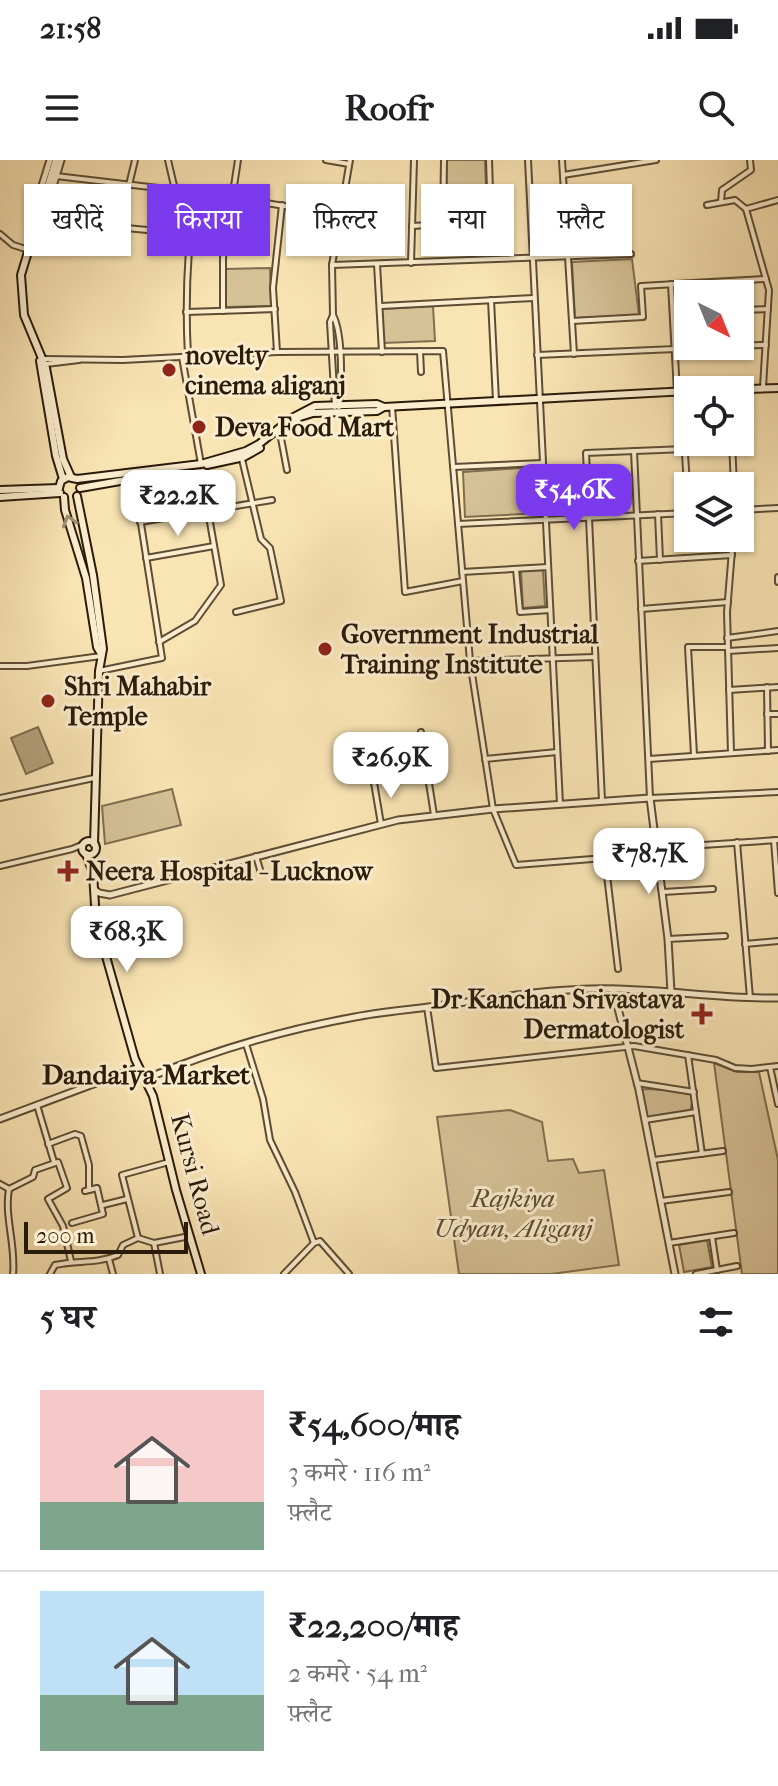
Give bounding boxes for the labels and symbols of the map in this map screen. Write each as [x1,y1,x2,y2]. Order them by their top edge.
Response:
north arrow [674,280,754,360]
place label: novelty cinema aliganj [184,340,346,401]
marker: novelty cinema aliganj [160,361,178,379]
place label: Deva Food Mart [215,412,395,443]
marker: Deva Food Mart [190,418,208,436]
pin: ₹54.6K [509,464,639,532]
pin: ₹22.2K [113,470,243,538]
one-way arrow [62,515,78,528]
place label: Government Industrial Training Institute [340,619,599,680]
marker: Government Industrial Training Institute [316,640,334,658]
place label: Shri Mahabir Temple [63,671,212,732]
marker: Shri Mahabir Temple [39,692,57,710]
pin: ₹26.9K [326,732,456,800]
pin: ₹78.7K [584,828,714,896]
place label: Neera Hospital - Lucknow [86,856,374,887]
marker: Neera Hospital - Lucknow [57,860,79,882]
pin: ₹68.3K [62,906,192,974]
place label: Dr Kanchan Srivastava Dermatologist [431,984,685,1045]
marker: Dr Kanchan Srivastava Dermatologist [691,1003,713,1025]
district label: Dandaiya Market [42,1058,251,1091]
street label: Kursi Road [164,1110,226,1239]
park label: Rajkiya Udyan, Aliganj [434,1183,594,1244]
scale bar [24,1218,188,1254]

